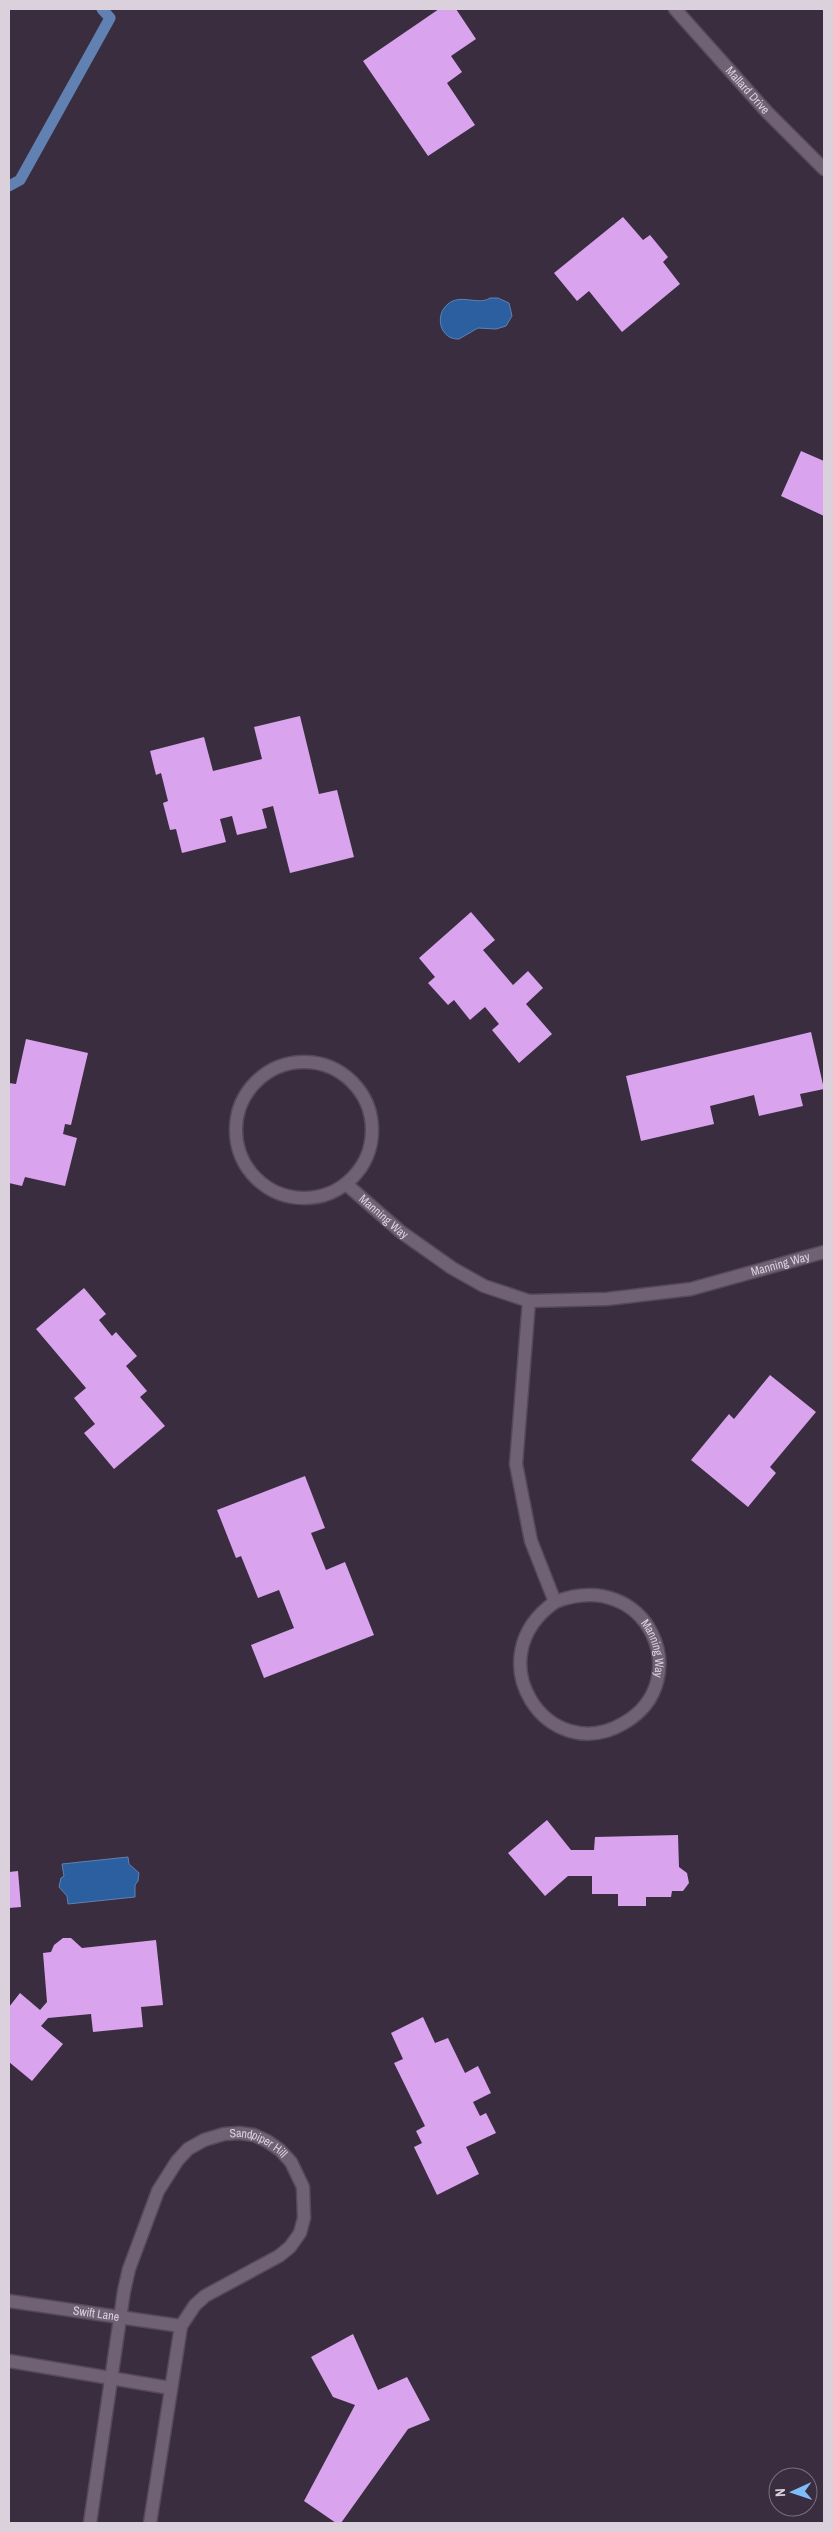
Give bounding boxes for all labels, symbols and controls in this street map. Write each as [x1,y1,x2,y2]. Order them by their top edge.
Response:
street label: Mallard Drive [722,63,773,117]
street label: Manning Way [356,1191,412,1243]
street label: Manning Way [749,1248,812,1280]
street label: Manning Way [637,1616,667,1679]
street label: Sandpiper Hill [229,2125,291,2161]
street label: Swift Lane [72,2302,120,2325]
north arrow [768,2467,818,2517]
text: N [771,2488,789,2497]

